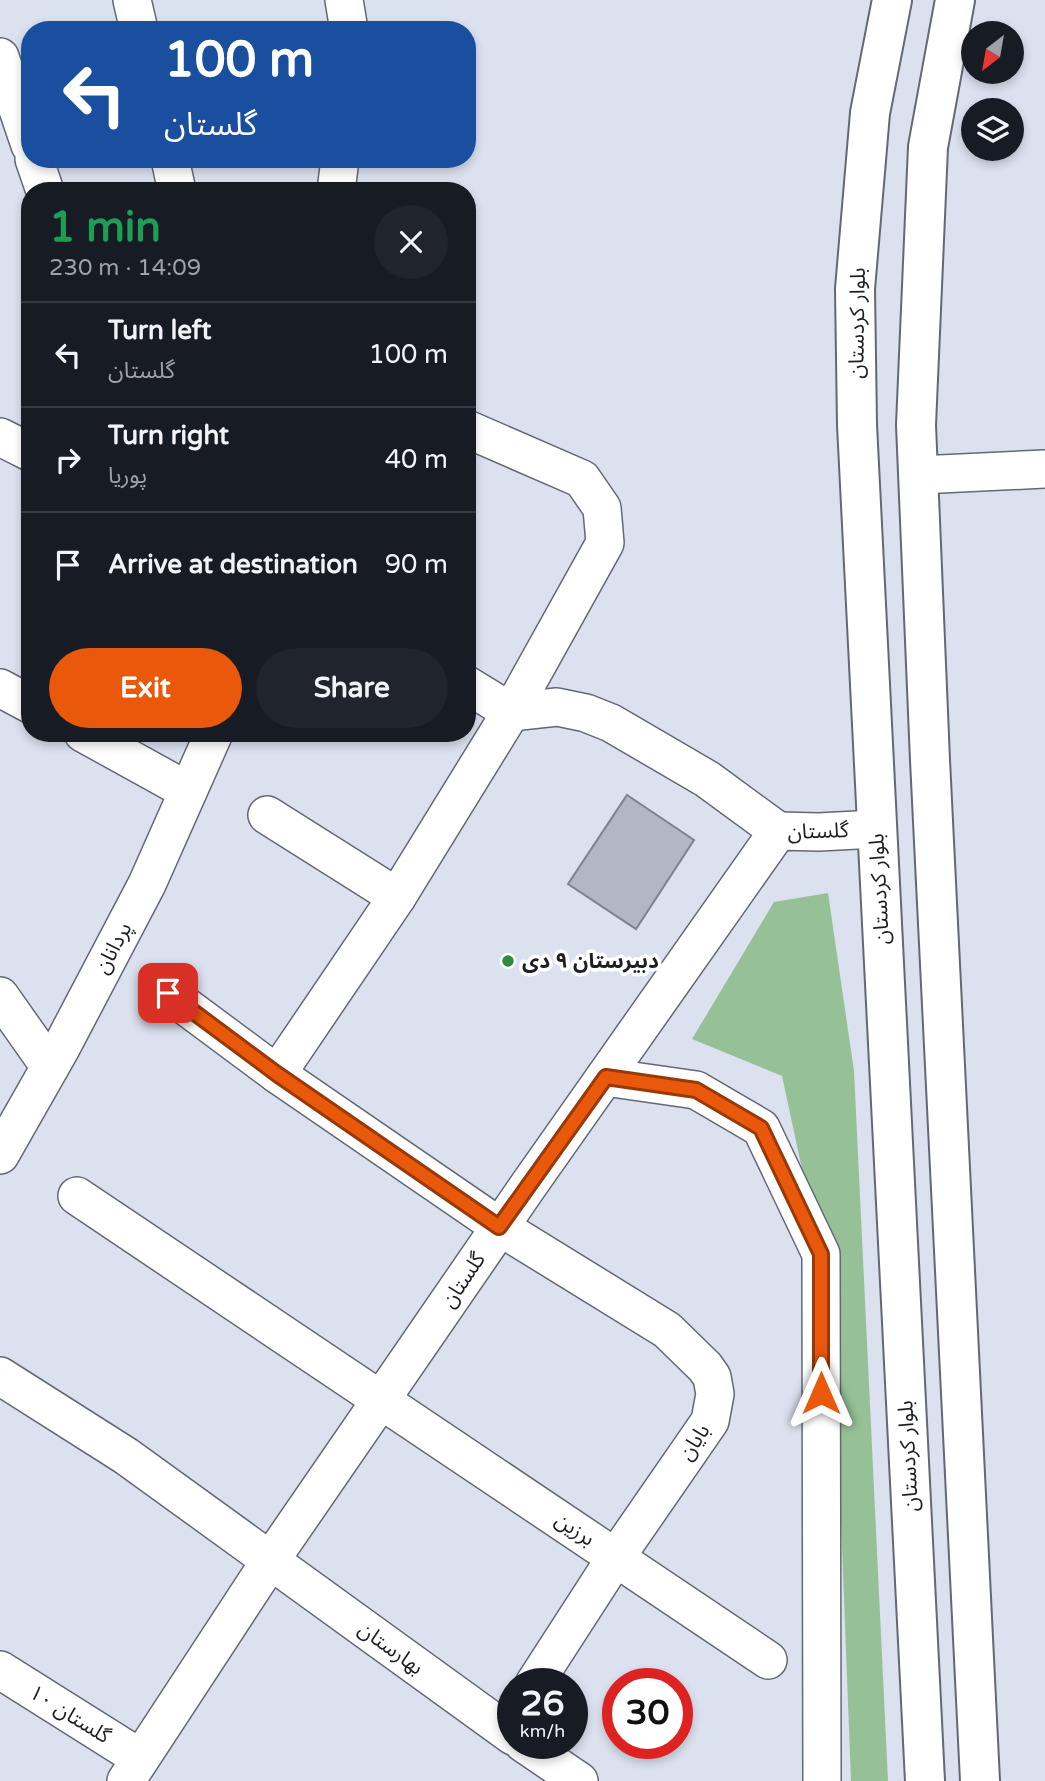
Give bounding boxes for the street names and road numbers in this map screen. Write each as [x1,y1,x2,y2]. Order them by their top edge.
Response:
street label: بلوار کردستان [844,267,871,379]
street label: گلستان [787,818,849,845]
street label: بلوار کردستان [864,833,895,945]
street label: پردانان [89,918,138,979]
street label: گلستان [436,1248,491,1313]
street label: بلوار کردستان [893,1400,924,1512]
street label: بایان [673,1419,715,1465]
street label: برزین [550,1507,599,1552]
street label: بهارستان [353,1616,428,1680]
street label: گلستان ۱۰ [25,1680,115,1749]

